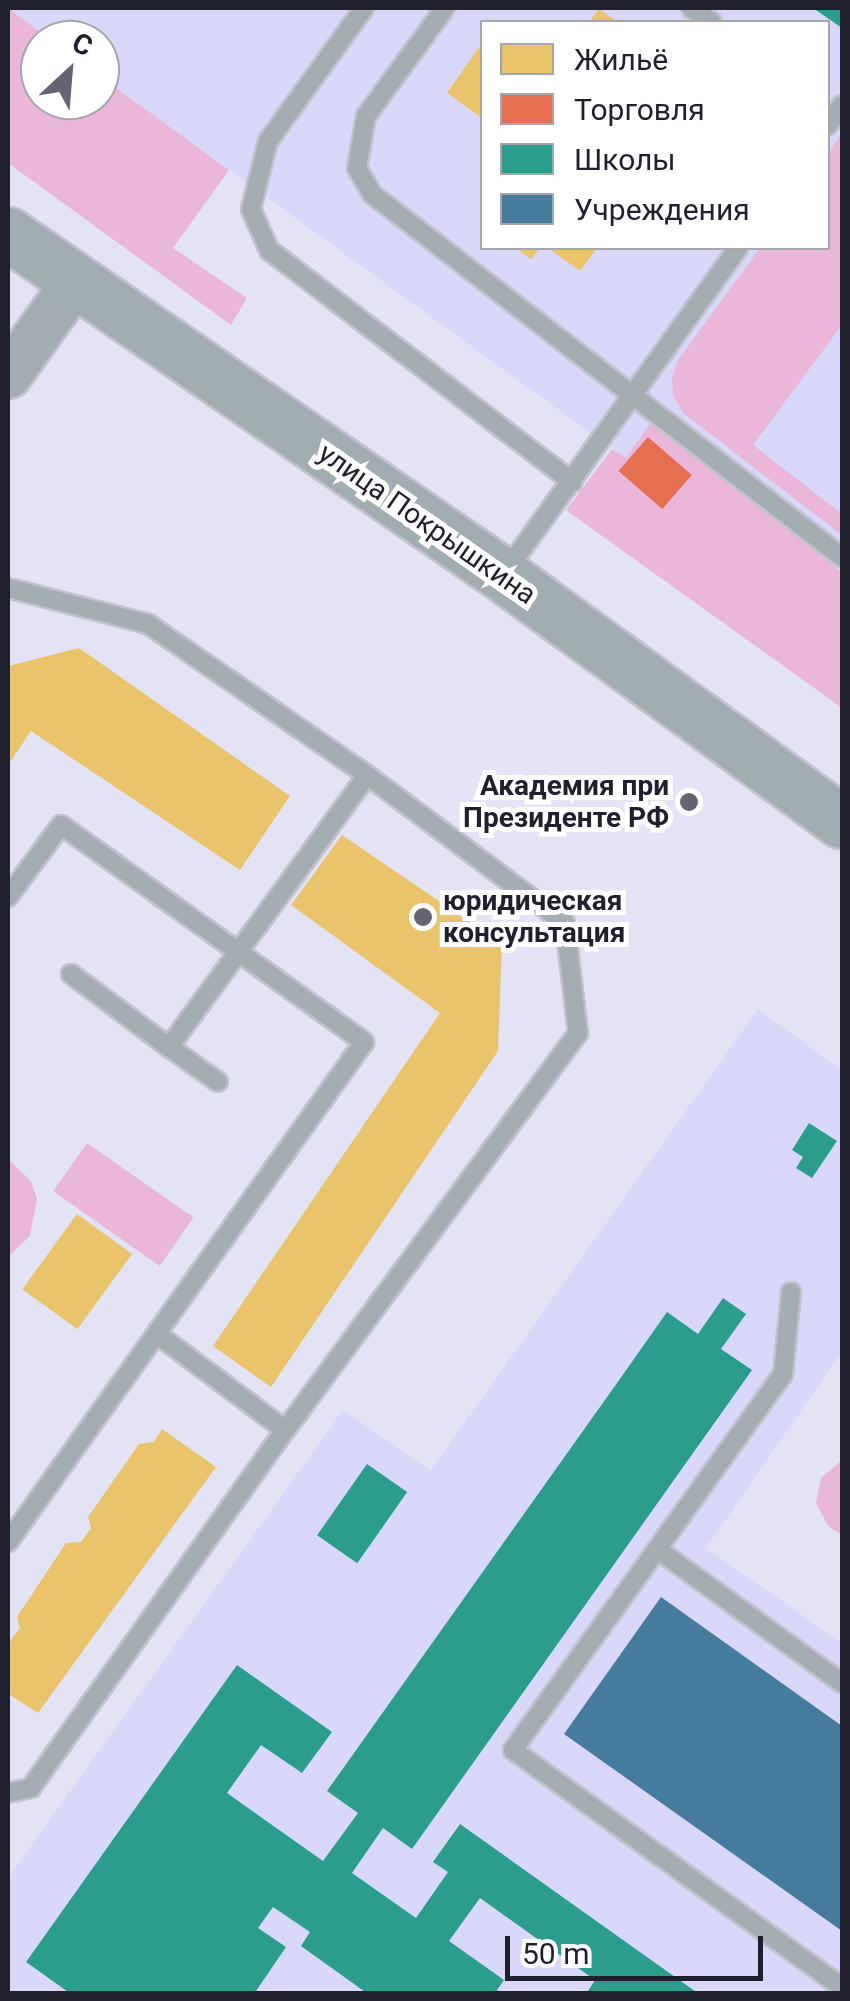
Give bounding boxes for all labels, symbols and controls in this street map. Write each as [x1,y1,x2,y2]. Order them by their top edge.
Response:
north arrow [20,20,120,120]
legend [480,20,830,250]
text: С [67,26,98,63]
text: Жильё [574,42,668,77]
text: Торговля [574,92,705,127]
text: Школы [574,142,676,177]
text: Учреждения [574,192,750,227]
street label: улица Покрышкина [312,436,542,612]
place label: Академия при Президенте РФ [463,769,669,835]
marker: Академия при Президенте РФ [678,791,700,813]
place label: юридическая консультация [443,884,625,950]
marker: юридическая консультация [412,906,434,928]
scale bar [510,1916,768,1978]
text: 50 m [522,1936,589,1971]

